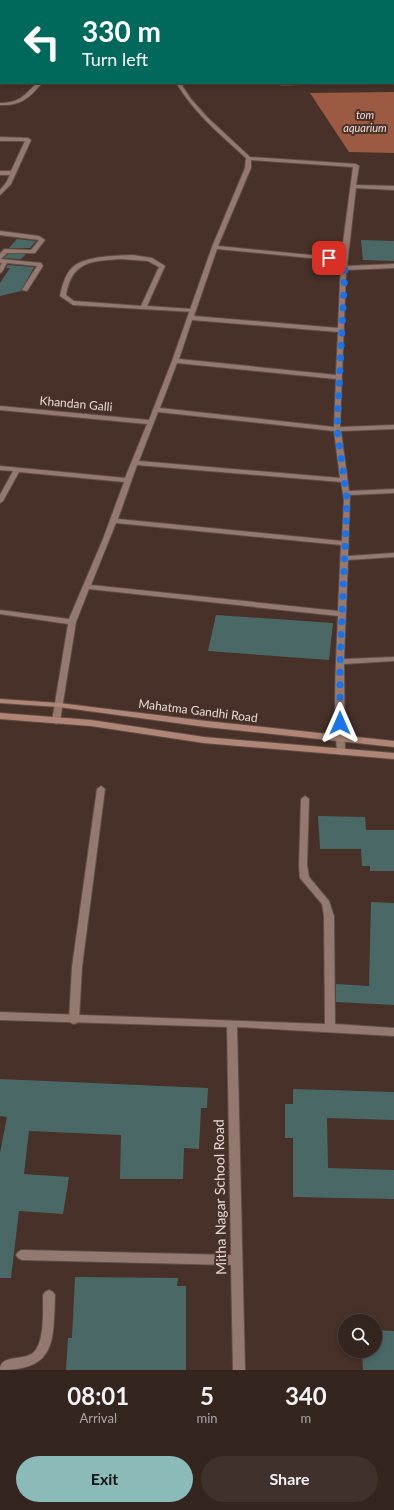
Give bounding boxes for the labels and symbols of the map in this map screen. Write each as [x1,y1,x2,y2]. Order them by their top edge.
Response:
water label: tom aquarium [343,108,387,134]
pin [312,241,346,275]
street label: Khandan Galli [39,393,113,414]
street label: Mahatma Gandhi Road [138,696,259,725]
position arrow [319,702,361,744]
street label: Mitha Nagar School Road [210,1119,229,1275]

